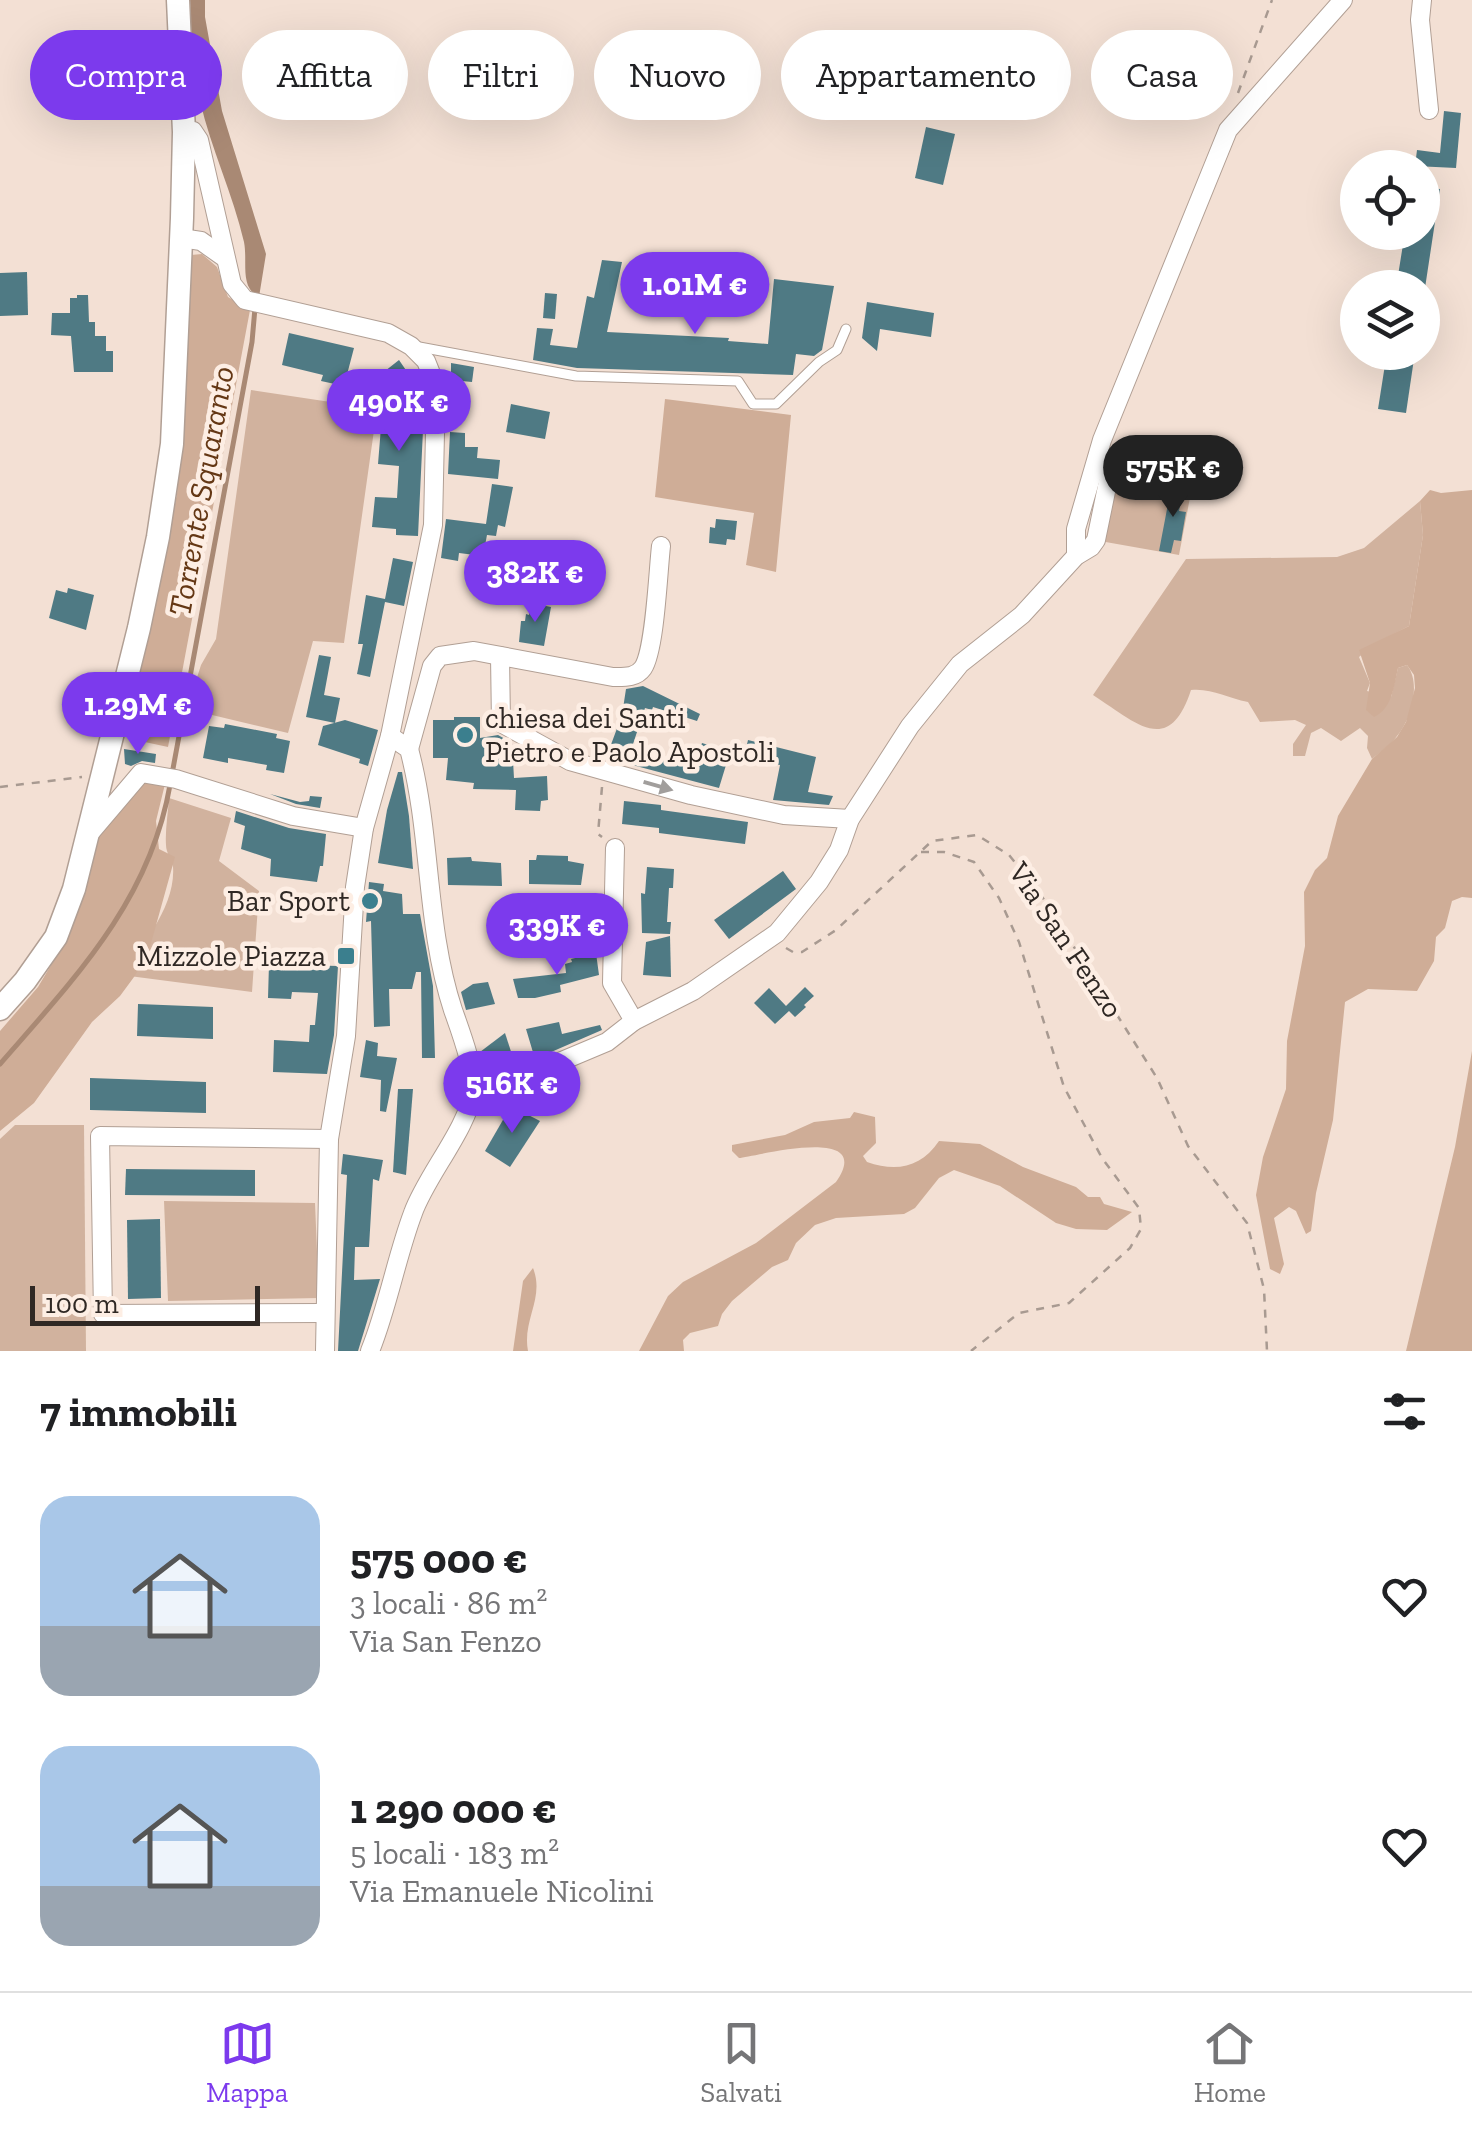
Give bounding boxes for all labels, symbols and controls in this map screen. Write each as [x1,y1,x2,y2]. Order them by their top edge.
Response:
chip: Compra [30,30,222,120]
chip: Affitta [242,30,408,120]
chip: Filtri [428,30,574,120]
chip: Nuovo [594,30,761,120]
chip: Appartamento [781,30,1071,120]
chip: Casa [1091,30,1233,120]
map controls [1340,150,1440,370]
button: locate [1340,150,1440,250]
pin: 1.01M € [603,252,787,337]
text: 1.01M € [642,265,748,303]
button: layers [1340,270,1440,370]
water label: Torrente Squaranto [160,363,242,619]
pin: 490K € [318,369,480,454]
text: 490K € [349,382,449,420]
pin: 575K € [1092,435,1254,520]
text: 575K € [1125,448,1221,486]
pin: 382K € [454,540,616,625]
text: 382K € [486,553,584,591]
pin: 1.29M € [46,672,230,757]
text: 1.29M € [84,685,192,723]
place label: chiesa dei Santi Pietro e Paolo Apostoli [485,700,775,770]
marker: chiesa dei Santi Pietro e Paolo Apostoli [454,724,476,746]
one-way arrow [643,779,674,794]
street label: Via San Fenzo [1000,855,1131,1025]
place label: Bar Sport [227,883,350,919]
marker: Bar Sport [359,890,381,912]
pin: 339K € [476,893,638,978]
text: 339K € [508,906,606,944]
place label: Mizzole Piazza [137,938,326,974]
marker: Mizzole Piazza [335,945,357,967]
pin: 516K € [431,1051,593,1136]
text: 516K € [465,1064,559,1102]
scale bar [30,1281,260,1326]
text: 100 m [45,1287,119,1320]
icon: filters [1377,1384,1432,1439]
text: 7 immobili [40,1386,237,1437]
text: 575 000 € [350,1533,528,1584]
icon: home [120,1536,240,1656]
icon: heart [1377,1569,1432,1624]
text: 3 locali · 86 m² [350,1584,547,1622]
text: Via San Fenzo [350,1622,542,1660]
text: 1 290 000 € [350,1783,557,1834]
icon: home [120,1786,240,1906]
icon: heart [1377,1819,1432,1874]
text: 5 locali · 183 m² [350,1834,559,1872]
text: Via Emanuele Nicolini [350,1872,654,1910]
tab: Mappa [206,2016,288,2109]
tab: Salvati [700,2016,782,2109]
tab: Home [1194,2016,1266,2109]

